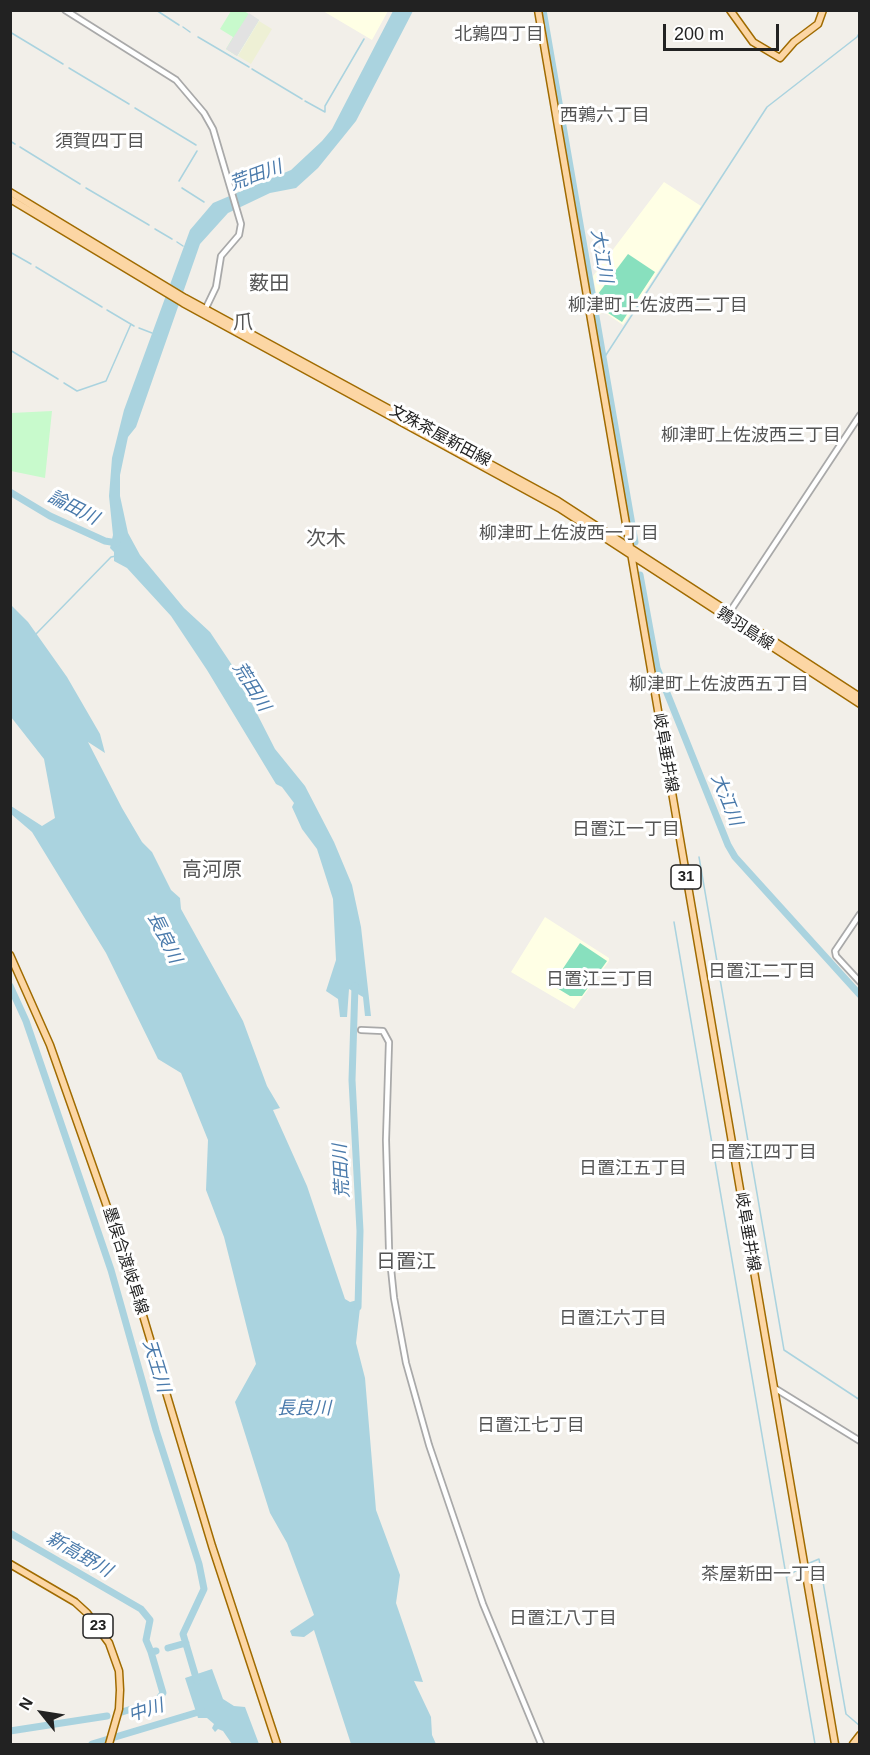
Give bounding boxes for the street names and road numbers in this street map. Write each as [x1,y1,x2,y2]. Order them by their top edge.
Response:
street label: 文殊茶屋新田線 [386,401,494,471]
street label: 鶉羽島線 [713,604,777,654]
street label: 岐阜垂井線 [649,712,681,794]
road number: 31 [671,865,701,889]
street label: 岐阜垂井線 [731,1191,763,1273]
street label: 墨俣合渡岐阜線 [99,1205,151,1317]
road number: 23 [83,1614,113,1638]

